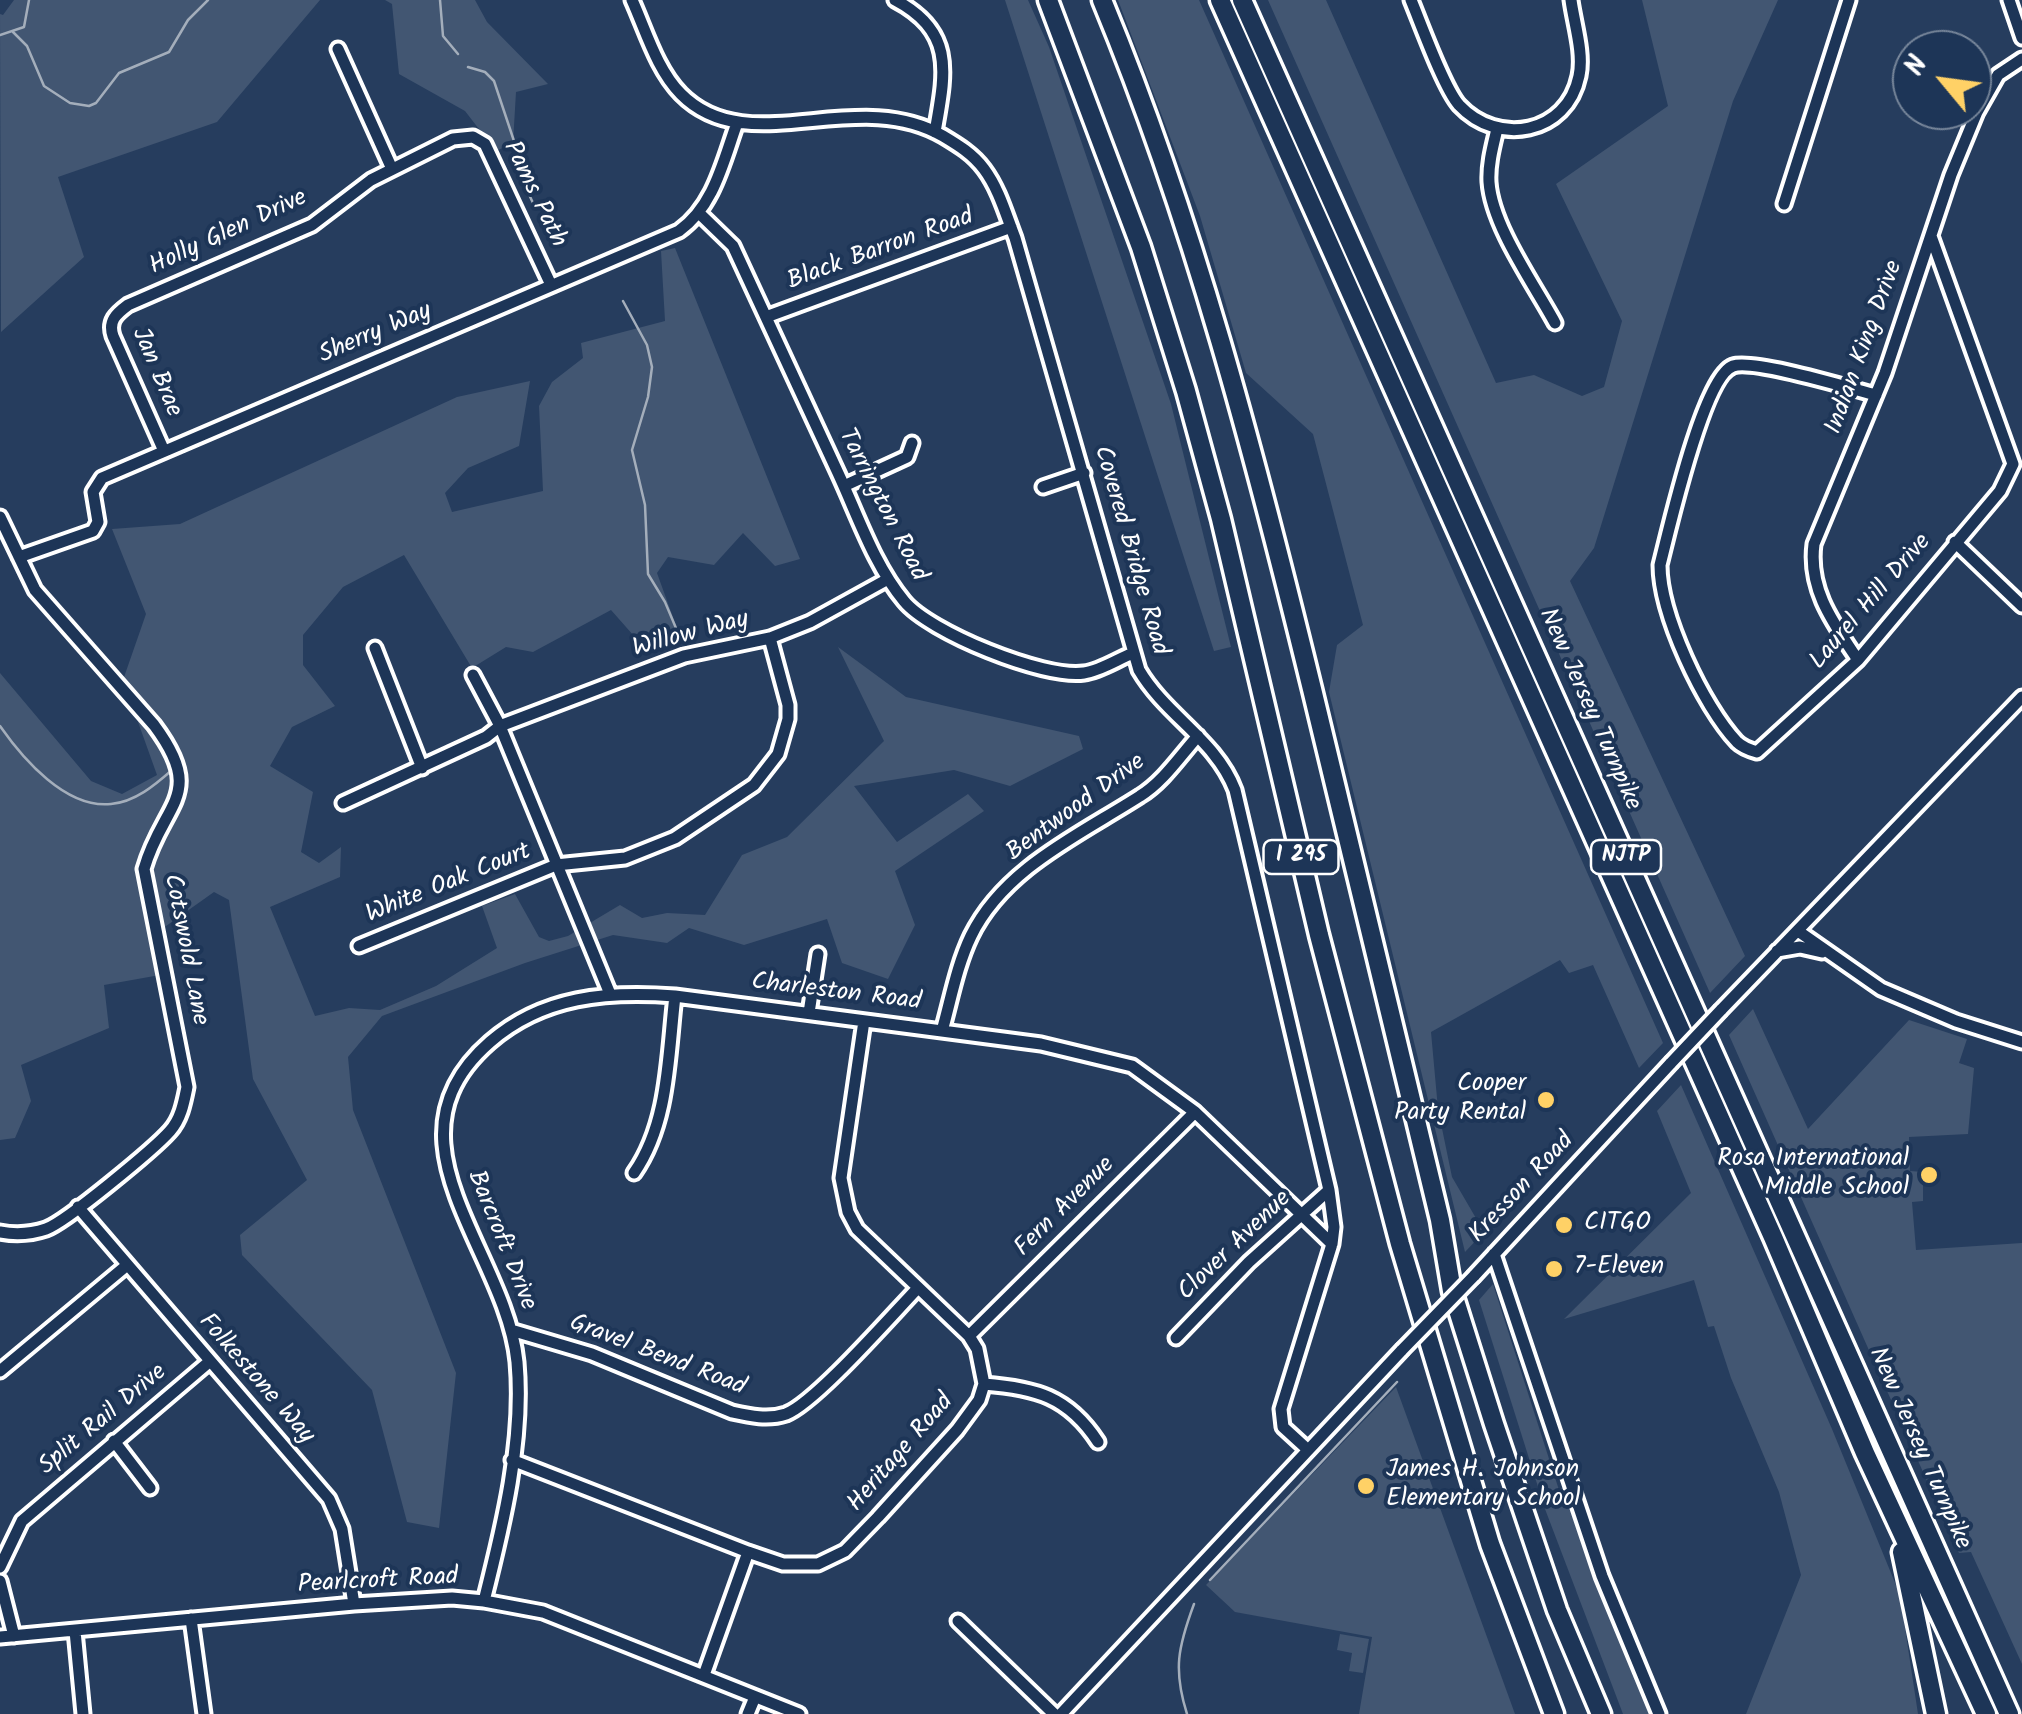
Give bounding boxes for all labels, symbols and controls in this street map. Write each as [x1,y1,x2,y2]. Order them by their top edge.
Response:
north arrow [1892,30,1992,130]
text: N [1893,48,1941,85]
street label: Pams Path [494,137,572,253]
street label: Holly Glen Drive [146,184,312,284]
street label: Black Barron Road [784,203,978,299]
street label: Indian King Drive [1821,257,1911,439]
street label: Sherry Way [315,298,437,372]
street label: Jan Brae [123,324,187,422]
street label: Tarrington Road [830,425,932,587]
street label: Covered Bridge Road [1085,443,1173,659]
street label: Laurel Hill Drive [1805,529,1939,677]
street label: New Jersey Turnpike [1530,604,1646,816]
street label: Willow Way [630,606,752,666]
street label: Bentwood Drive [1002,749,1152,869]
street label: White Oak Court [362,838,536,932]
road number: I 295 [1264,840,1338,874]
road number: NJTP [1591,840,1661,874]
street label: Cotswold Lane [155,872,213,1028]
street label: Charleston Road [749,969,923,1019]
place label: Cooper Party Rental [1394,1071,1526,1130]
marker: Cooper Party Rental [1535,1089,1557,1111]
street label: Kresson Road [1464,1127,1582,1251]
place label: Rosa International Middle School [1717,1146,1909,1205]
street label: Fern Avenue [1010,1152,1122,1264]
marker: Rosa International Middle School [1918,1164,1940,1186]
street label: Barcroft Drive [458,1167,542,1315]
street label: Clover Avenue [1173,1185,1299,1309]
place label: CITGO [1584,1210,1651,1240]
marker: CITGO [1553,1214,1575,1236]
place label: 7-Eleven [1574,1254,1664,1284]
marker: 7-Eleven [1543,1258,1565,1280]
street label: Folkestone Way [190,1309,320,1451]
street label: Gravel Bend Road [565,1310,749,1404]
street label: New Jersey Turnpike [1860,1343,1976,1555]
street label: Split Rail Drive [34,1359,174,1483]
street label: Heritage Road [842,1389,962,1519]
place label: James H. Johnson Elementary School [1386,1457,1580,1516]
marker: James H. Johnson Elementary School [1355,1475,1377,1497]
street label: Pearlcroft Road [297,1564,459,1602]

